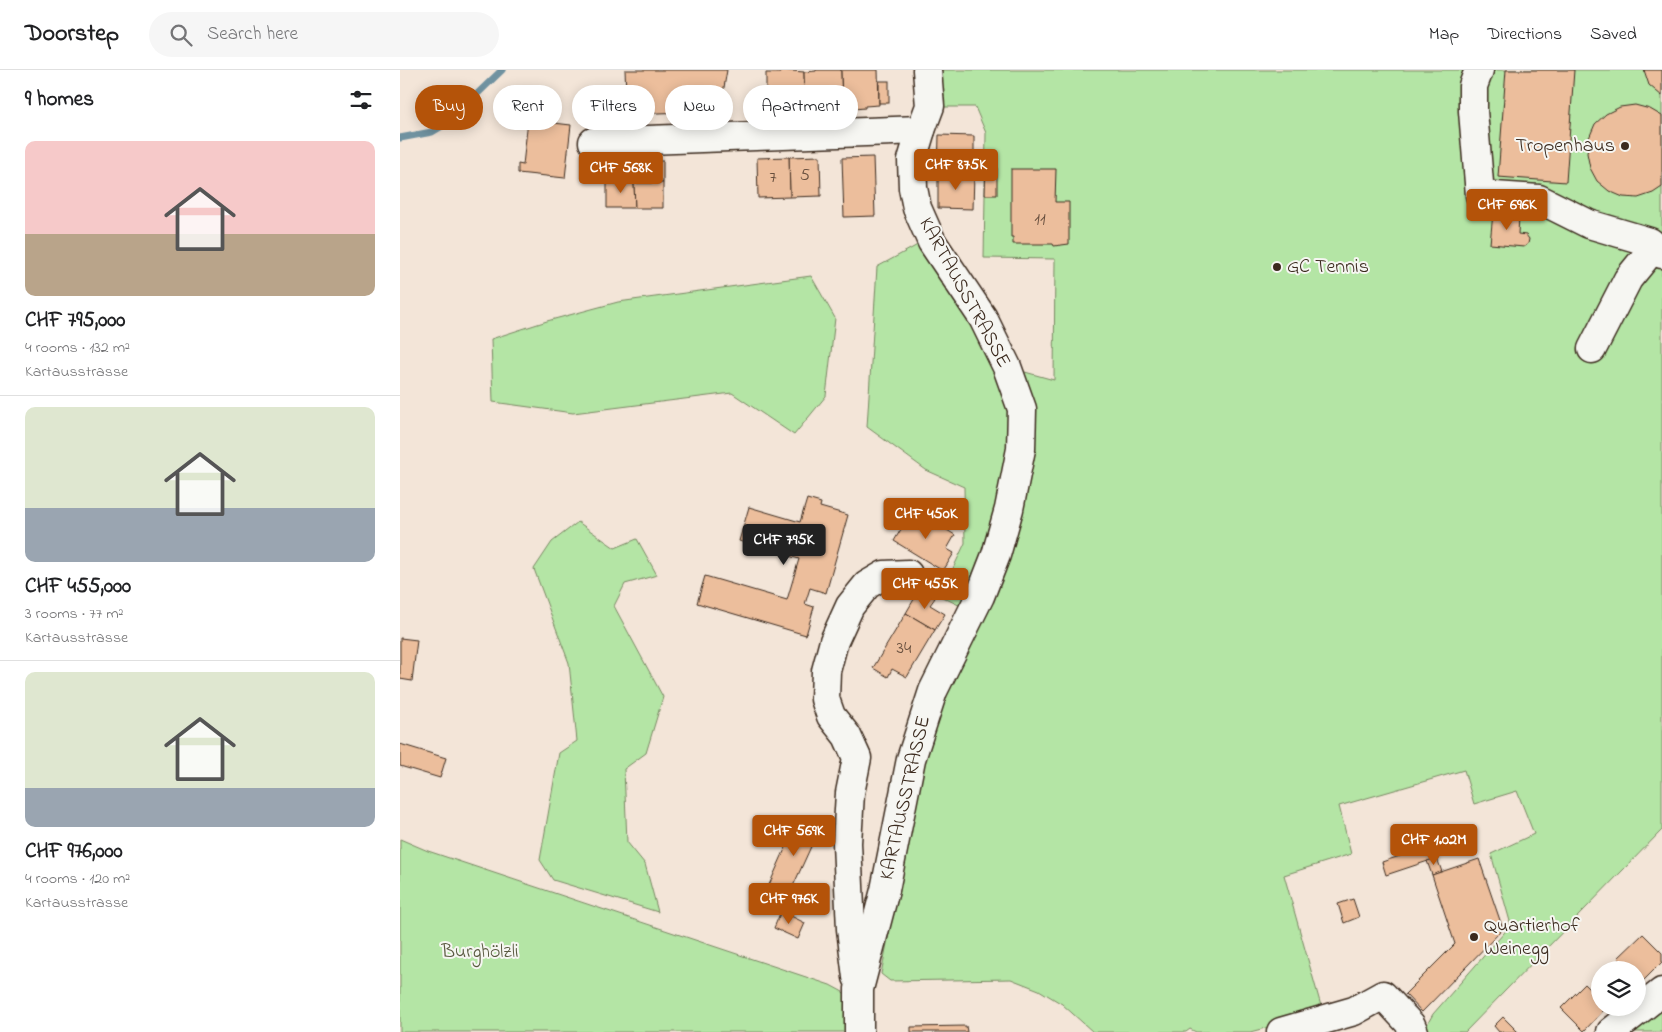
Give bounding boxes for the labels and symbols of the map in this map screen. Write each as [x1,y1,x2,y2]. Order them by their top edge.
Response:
place label: Tropenhaus [1515,132,1615,161]
marker: Tropenhaus [1619,140,1631,152]
pin: CHF 875K [904,148,1008,191]
pin: CHF 568K [569,152,673,194]
house number: 5 [800,163,810,189]
house number: 7 [769,165,777,191]
pin: CHF 696K [1455,189,1559,231]
house number: 11 [1034,207,1046,233]
street label: KARTAUSSTRASSE [911,213,1017,373]
place label: GC Tennis [1287,253,1369,282]
marker: GC Tennis [1271,261,1283,273]
pin: CHF 450K [874,498,978,540]
pin: CHF 795K [732,524,836,566]
pin: CHF 455K [873,568,977,610]
house number: 34 [897,636,912,662]
street label: KARTAUSSTRASSE [873,713,939,883]
pin: CHF 569K [742,814,846,857]
pin: CHF 1.02M [1377,824,1491,866]
pin: CHF 976K [737,882,841,925]
place label: Quartierhof Weinegg [1484,912,1581,965]
marker: Quartierhof Weinegg [1468,931,1480,943]
park label: Burghölzli [440,938,519,968]

